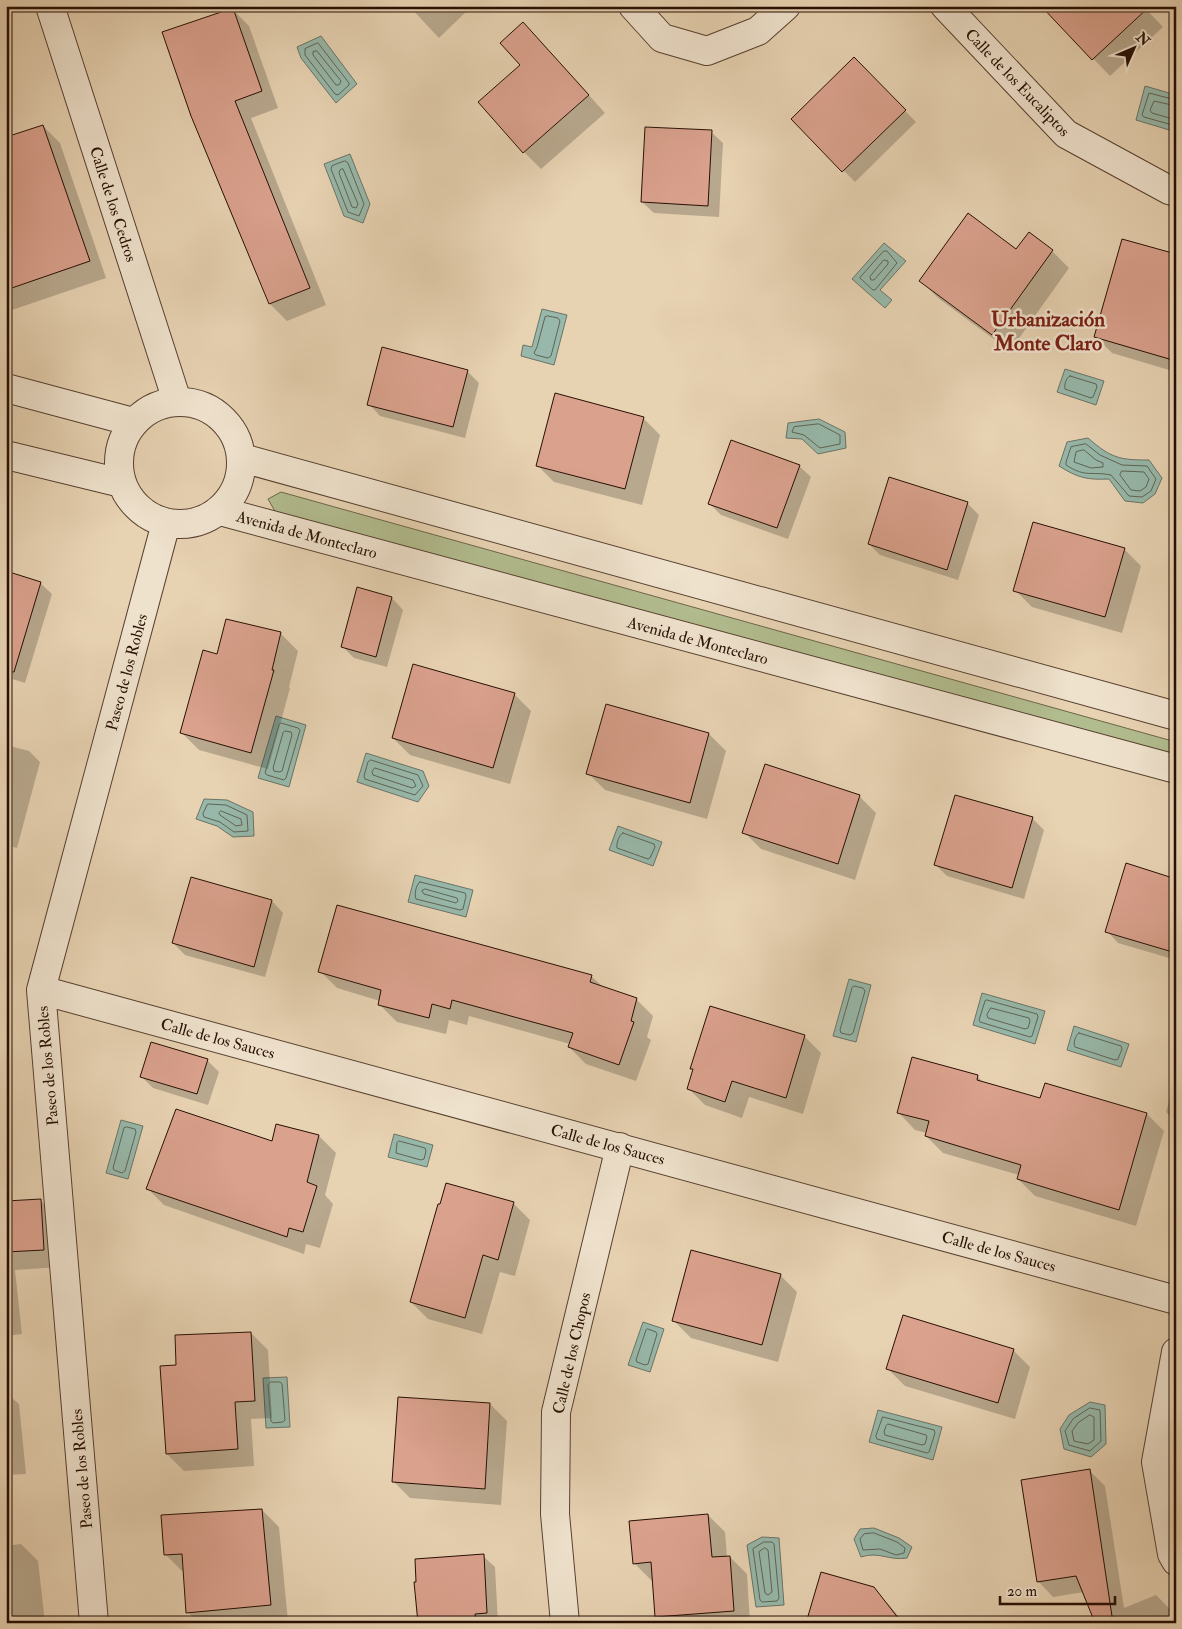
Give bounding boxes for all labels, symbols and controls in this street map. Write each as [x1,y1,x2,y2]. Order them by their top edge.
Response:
north arrow [1110,22,1160,72]
street label: Calle de los Eucaliptos [960,25,1074,142]
text: N [1132,28,1154,50]
street label: Calle de los Cedros [85,144,141,265]
district label: Urbanización Monte Claro [991,306,1105,357]
street label: Avenida de Monteclaro [233,506,380,563]
street label: Paseo de los Robles [102,612,152,733]
street label: Avenida de Monteclaro [624,612,771,669]
street label: Paseo de los Robles [33,1005,63,1127]
street label: Calle de los Sauces [158,1014,277,1064]
street label: Calle de los Sauces [548,1120,667,1170]
street label: Calle de los Sauces [939,1227,1058,1277]
street label: Calle de los Chopos [548,1291,597,1416]
street label: Paseo de los Robles [67,1408,97,1530]
scale bar [1000,1574,1114,1606]
text: 20 m [1007,1582,1037,1601]

